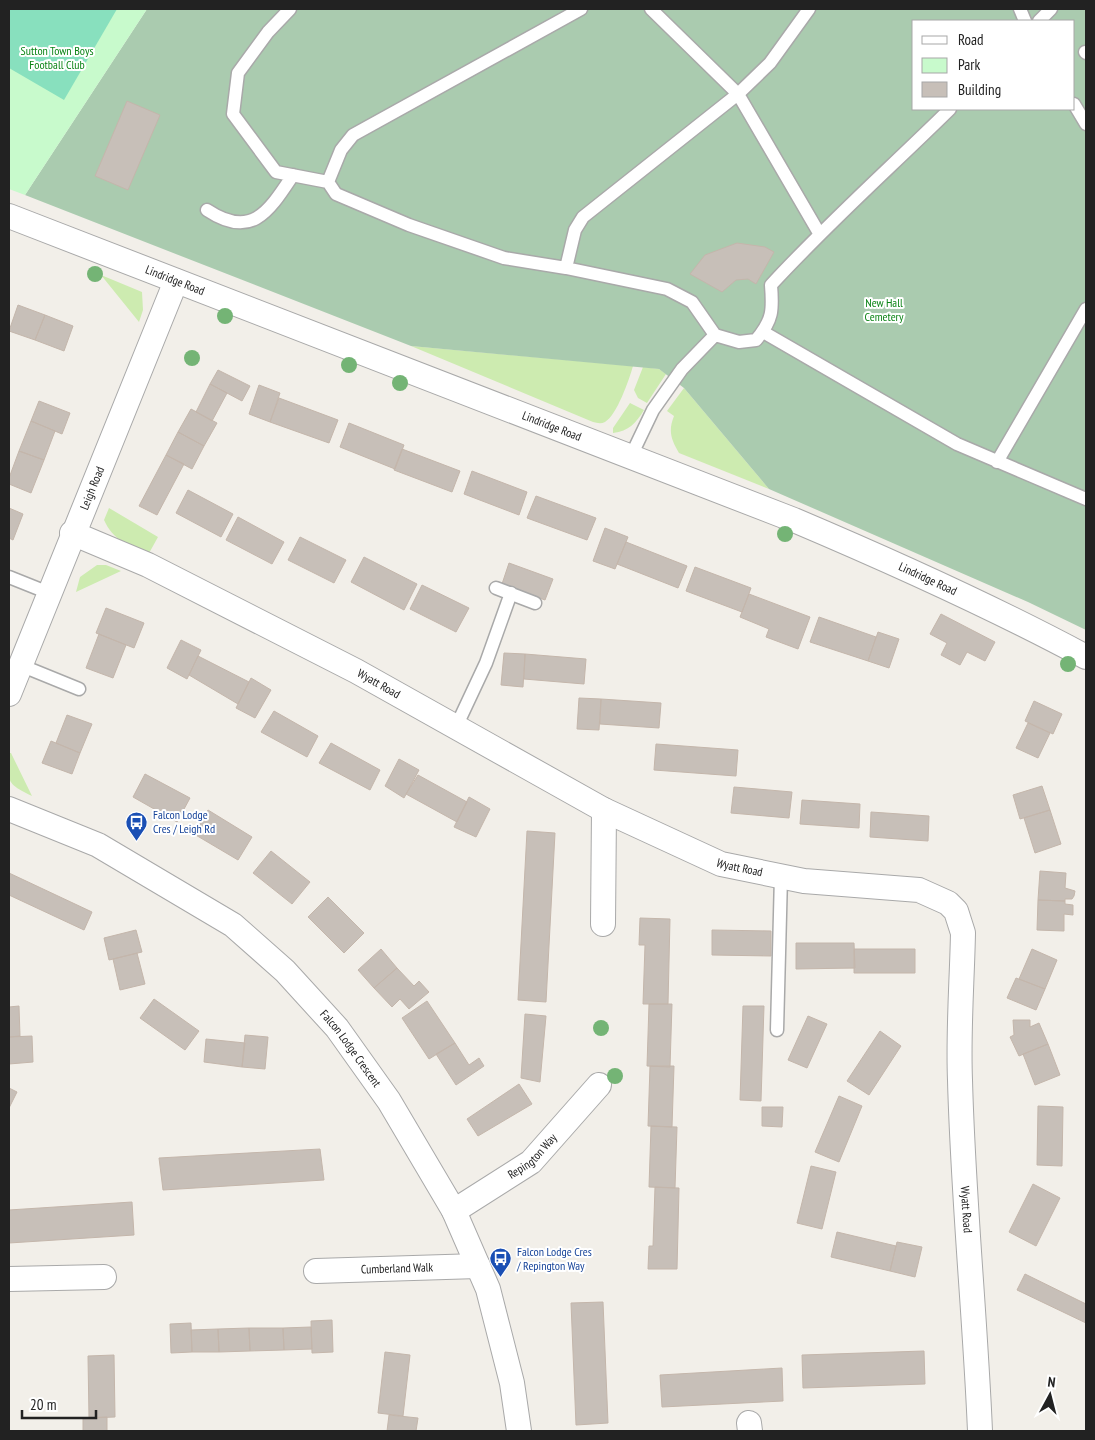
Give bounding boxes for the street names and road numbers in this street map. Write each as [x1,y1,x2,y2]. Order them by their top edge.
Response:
street label: Lindridge Road [143,262,207,298]
street label: Lindridge Road [520,407,584,444]
street label: Leigh Road [76,464,107,512]
street label: Lindridge Road [897,559,960,598]
street label: Wyatt Road [355,665,403,701]
street label: Wyatt Road [714,855,764,879]
street label: Falcon Lodge Crescent [317,1007,385,1090]
street label: Repington Way [505,1130,560,1182]
street label: Wyatt Road [958,1186,976,1233]
street label: Cumberland Walk [361,1259,434,1277]

